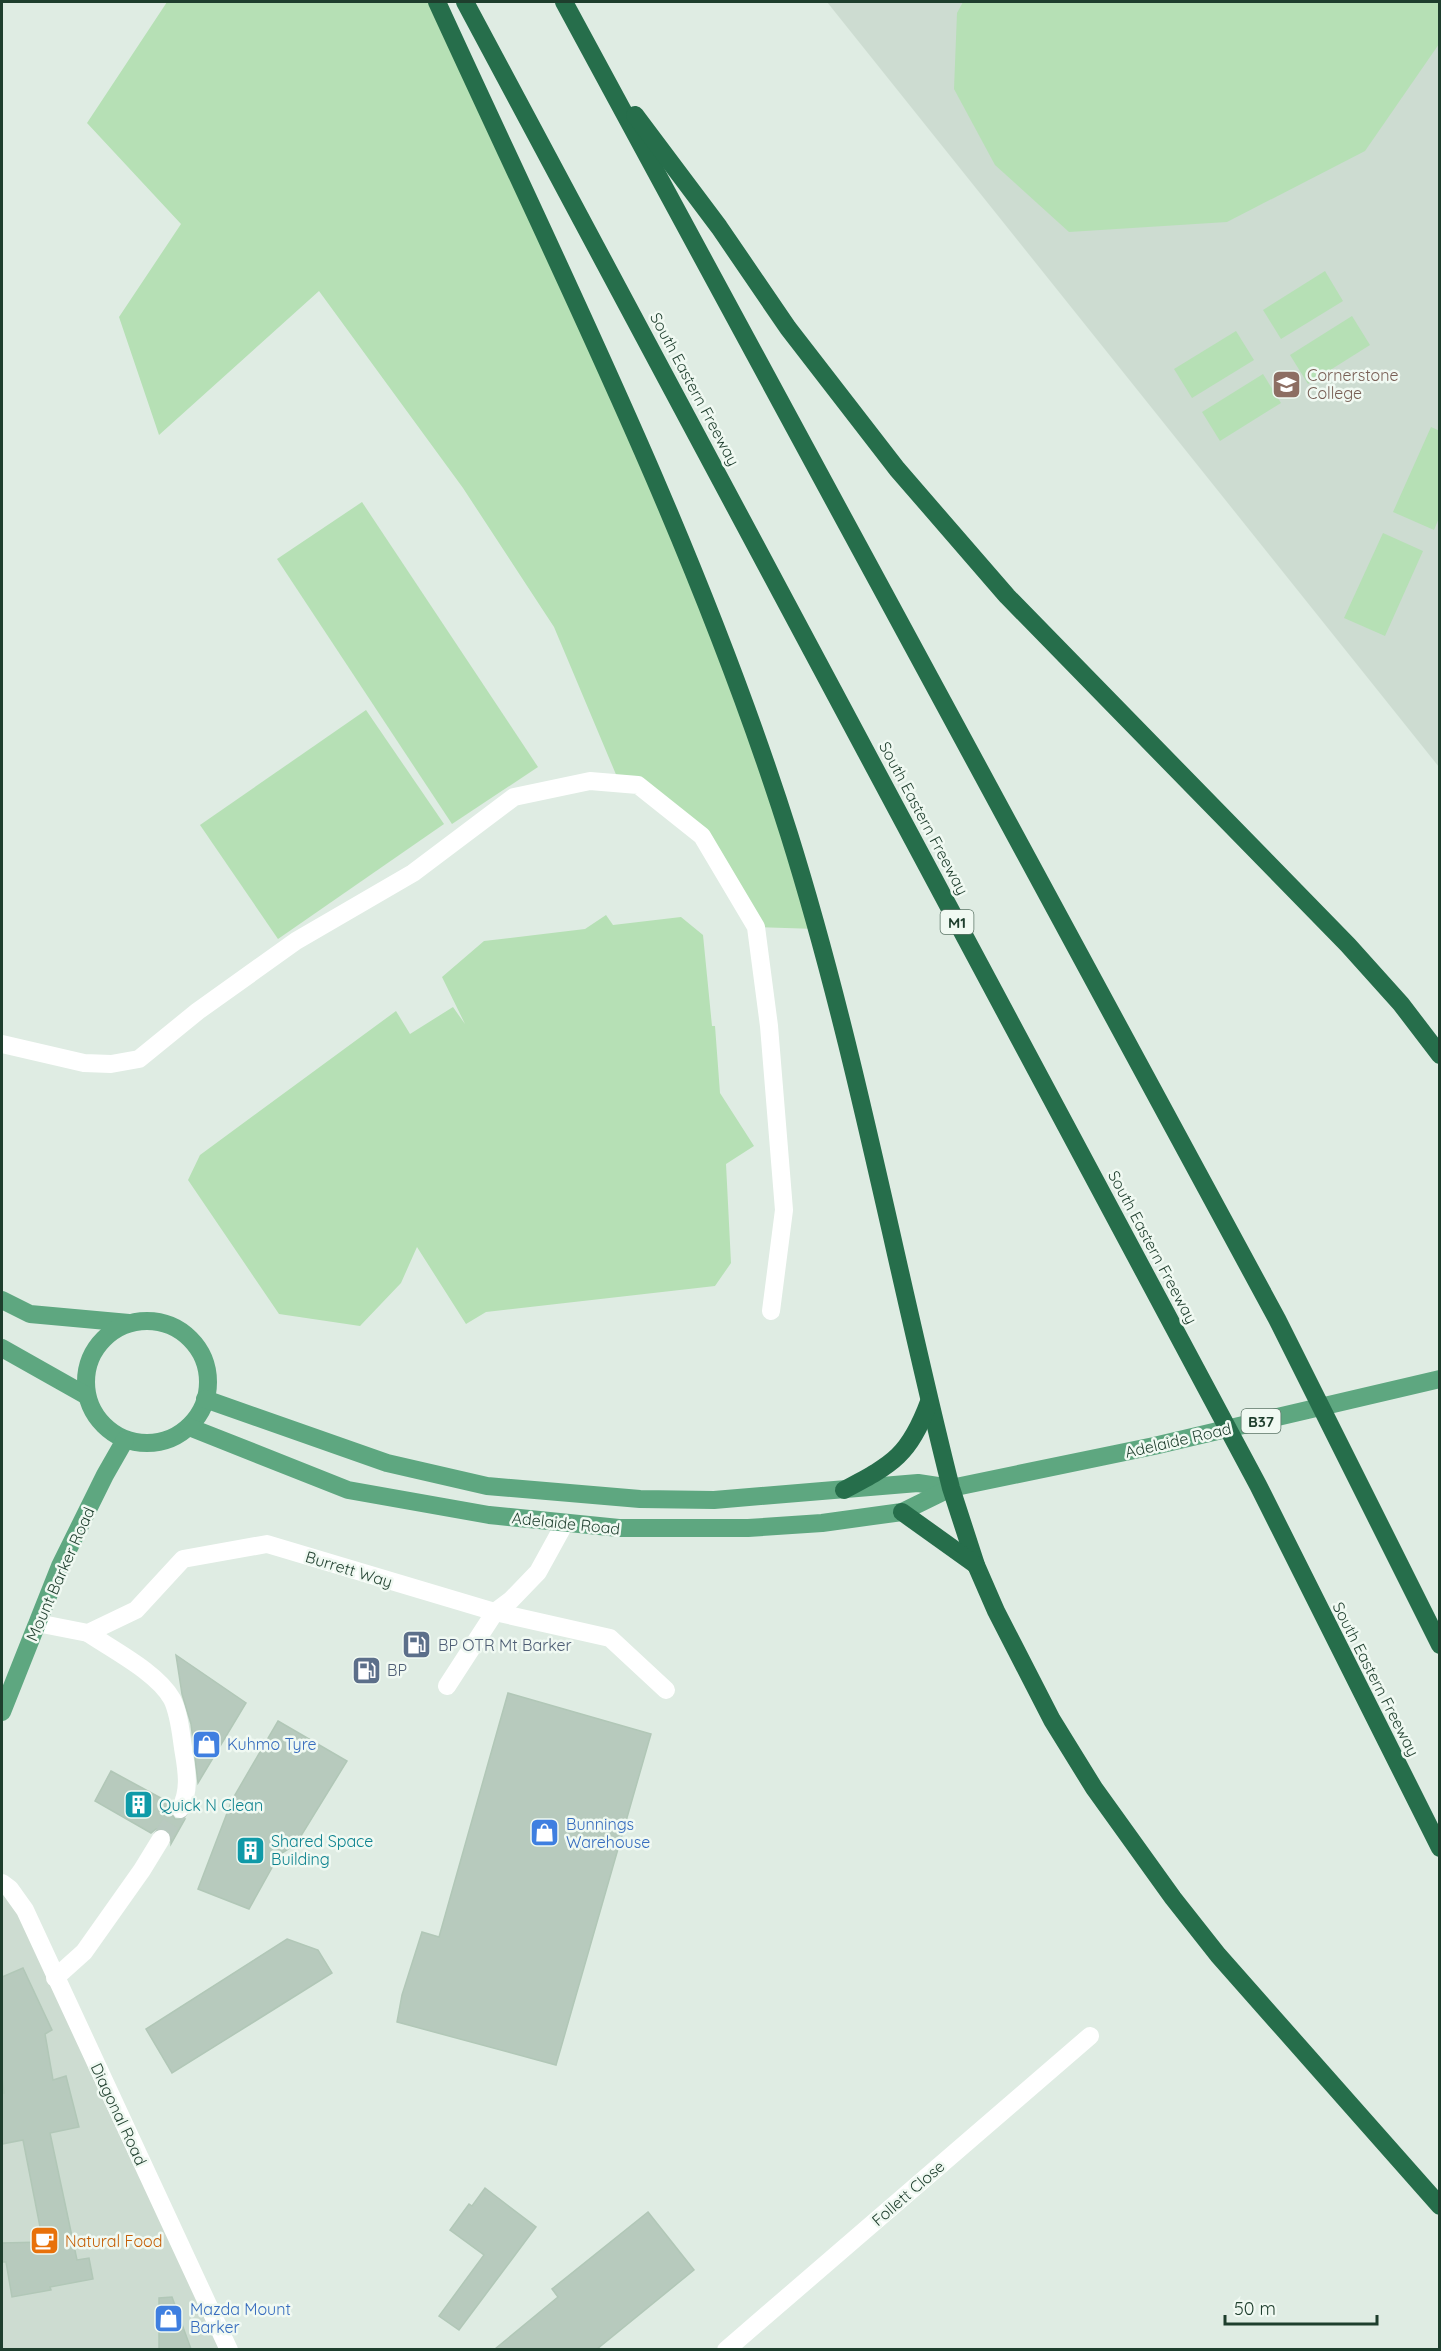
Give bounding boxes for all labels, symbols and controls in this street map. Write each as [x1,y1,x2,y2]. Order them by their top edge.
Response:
street label: South Eastern Freeway [646,309,744,469]
place label: Cornerstone College [1307,365,1399,403]
school or university icon: Cornerstone College [1270,368,1302,400]
street label: South Eastern Freeway [875,738,973,898]
road number: M1 [940,910,974,934]
street label: South Eastern Freeway [1104,1167,1202,1327]
road number: B37 [1242,1409,1280,1433]
street label: Adelaide Road [1123,1418,1233,1462]
street label: Mount Barker Road [21,1504,99,1644]
street label: Adelaide Road [511,1507,621,1539]
street label: Burrett Way [303,1546,395,1592]
street label: South Eastern Freeway [1328,1598,1424,1760]
fuel station icon: BP OTR Mt Barker [401,1629,433,1661]
place label: BP OTR Mt Barker [438,1635,572,1655]
fuel station icon: BP [350,1654,382,1686]
place label: BP [387,1660,407,1680]
shop icon: Kuhmo Tyre [190,1728,222,1760]
place label: Kuhmo Tyre [227,1734,317,1754]
building icon: Quick N Clean [122,1789,154,1821]
place label: Quick N Clean [159,1795,263,1815]
place label: Bunnings Warehouse [566,1814,650,1852]
shop icon: Bunnings Warehouse [529,1817,561,1849]
place label: Shared Space Building [271,1831,373,1869]
building icon: Shared Space Building [234,1834,266,1866]
street label: Diagonal Road [87,2060,151,2168]
street label: Follett Close [867,2156,949,2230]
cafe icon: Natural Food [28,2225,60,2257]
place label: Natural Food [65,2231,162,2251]
scale bar [1225,2288,1376,2326]
text: 50 m [1234,2297,1276,2320]
place label: Mazda Mount Barker [190,2299,291,2337]
shop icon: Mazda Mount Barker [153,2302,185,2334]

